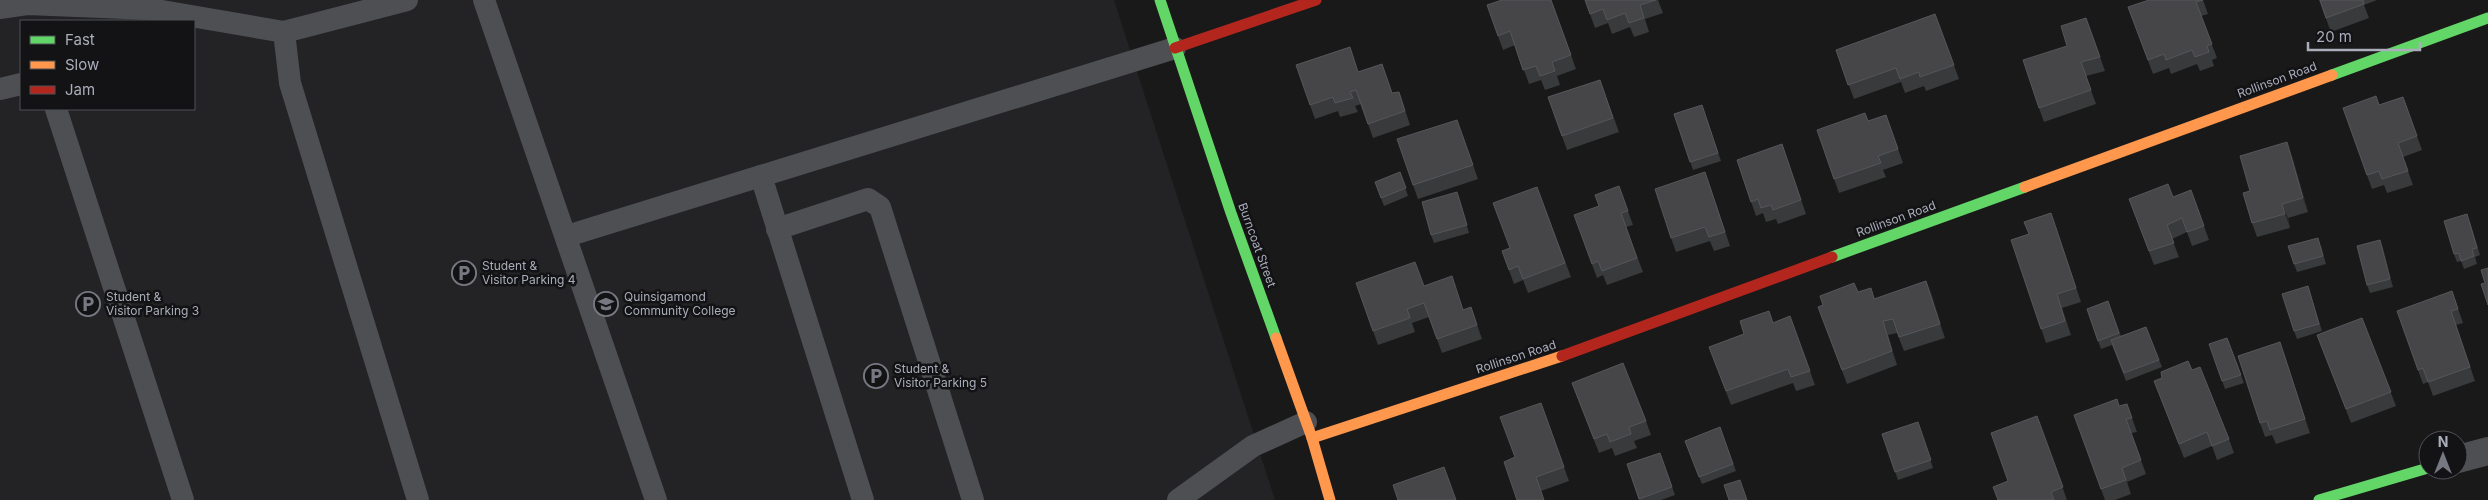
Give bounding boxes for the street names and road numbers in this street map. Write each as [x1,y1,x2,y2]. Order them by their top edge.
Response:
street label: Rollinson Road [2235,58,2319,101]
street label: Rollinson Road [1854,197,1938,240]
street label: Burncoat Street [1235,201,1280,289]
street label: Rollinson Road [1474,336,1558,377]

